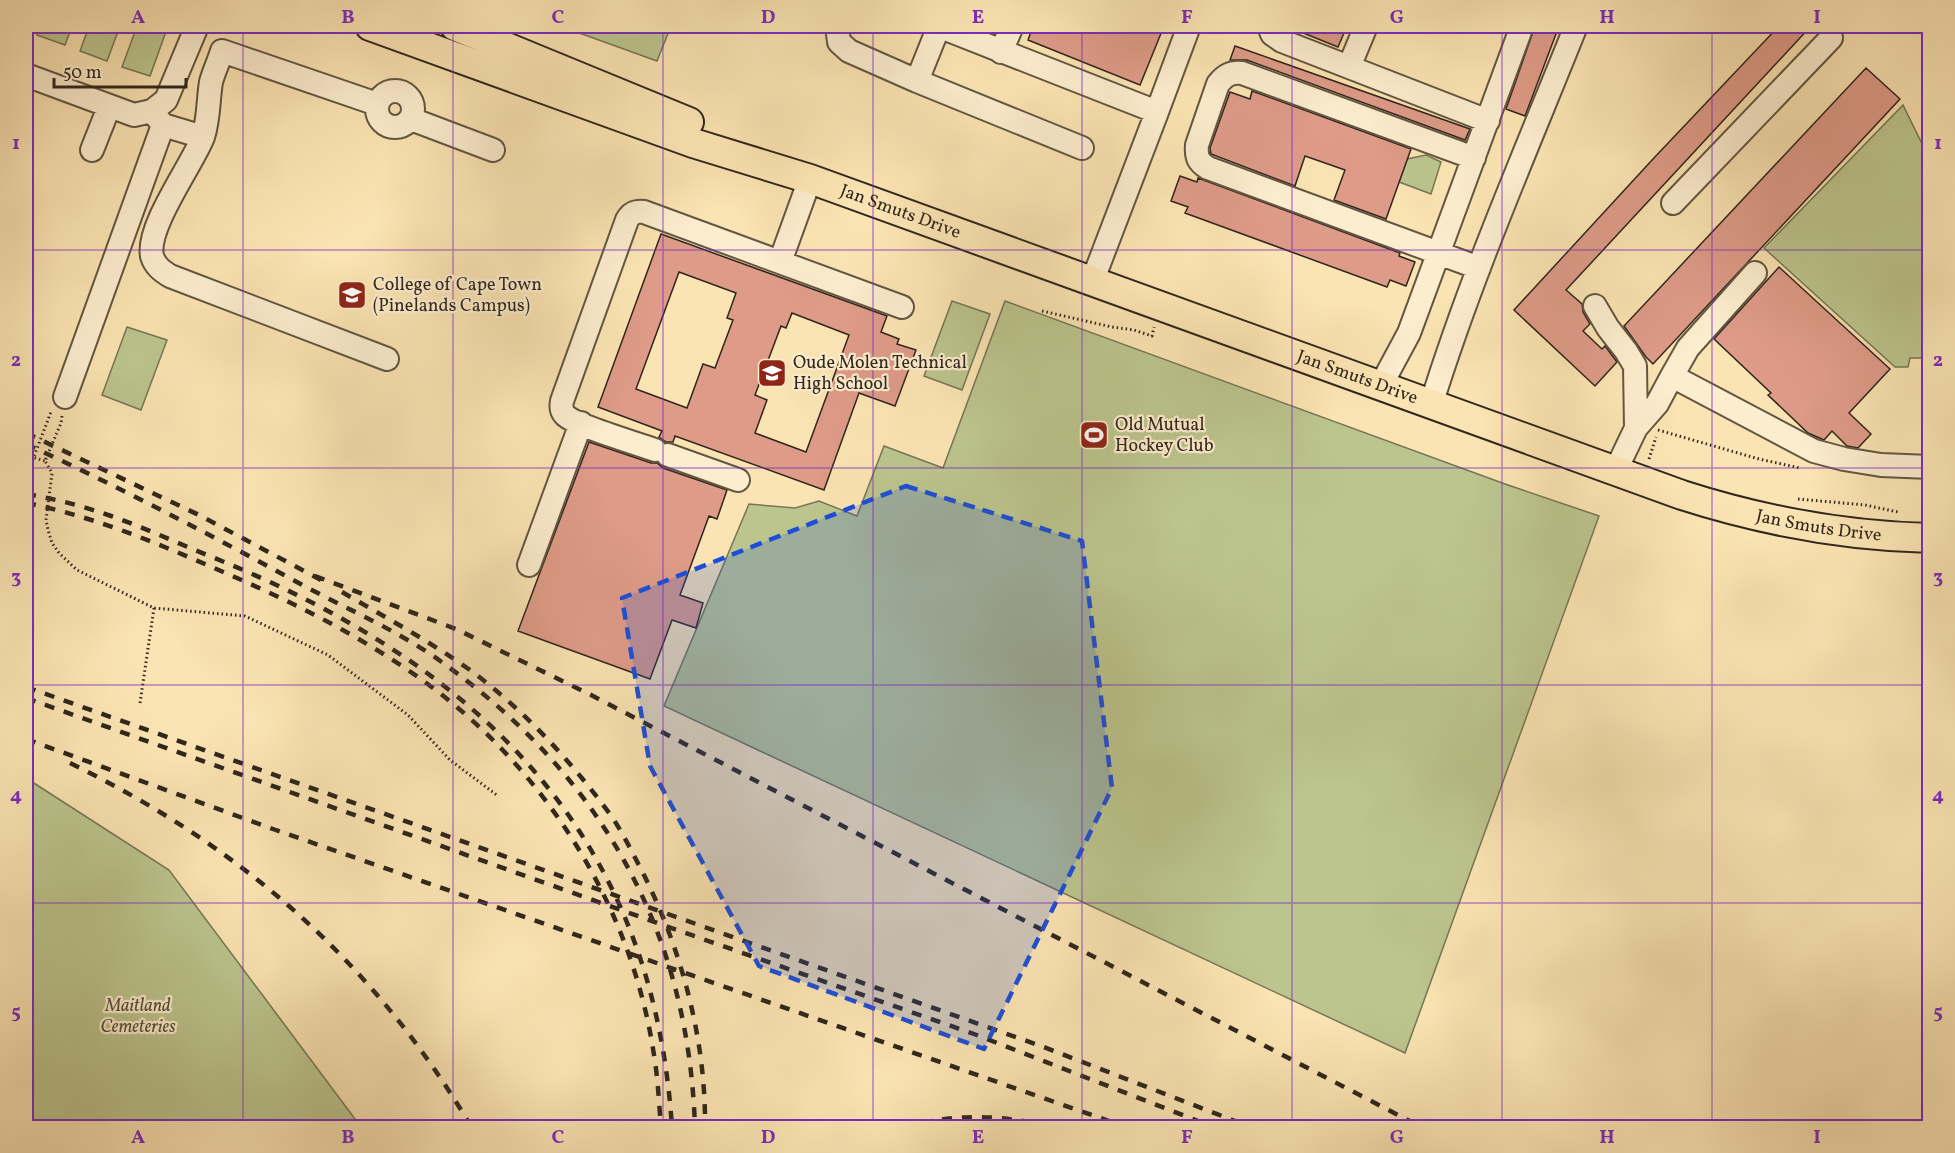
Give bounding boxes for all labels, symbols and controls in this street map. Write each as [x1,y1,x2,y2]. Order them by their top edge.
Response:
text: A [131,4,145,32]
text: B [341,4,355,32]
text: C [552,4,565,32]
text: D [761,4,775,32]
text: E [972,4,984,32]
text: F [1181,4,1193,32]
text: G [1390,4,1404,32]
text: H [1599,4,1615,32]
text: I [1813,4,1821,32]
scale bar [54,51,186,89]
text: 50 m [63,61,102,86]
text: 1 [12,130,20,158]
text: 1 [1934,130,1942,158]
street label: Jan Smuts Drive [836,178,964,245]
place label: College of Cape Town (Pinelands Campus) [373,273,542,319]
school or university icon: College of Cape Town (Pinelands Campus) [336,279,368,311]
street label: Jan Smuts Drive [1293,344,1421,411]
text: 2 [11,347,21,375]
text: 2 [1933,347,1943,375]
place label: Oude Molen Technical High School [793,351,967,397]
school or university icon: Oude Molen Technical High School [756,357,788,389]
place label: Old Mutual Hockey Club [1115,413,1214,459]
sports icon: Old Mutual Hockey Club [1078,419,1110,451]
street label: Jan Smuts Drive [1753,503,1883,548]
text: 3 [11,564,21,592]
text: 3 [1933,564,1943,592]
text: 4 [10,782,22,810]
text: 4 [1932,782,1944,810]
park label: Maitland Cemeteries [100,994,176,1040]
text: 5 [11,999,21,1027]
text: 5 [1933,999,1943,1027]
text: A [131,1124,145,1152]
text: B [341,1124,355,1152]
text: C [552,1124,565,1152]
text: D [761,1124,775,1152]
text: E [972,1124,984,1152]
text: F [1181,1124,1193,1152]
text: G [1390,1124,1404,1152]
text: H [1599,1124,1615,1152]
text: I [1813,1124,1821,1152]

